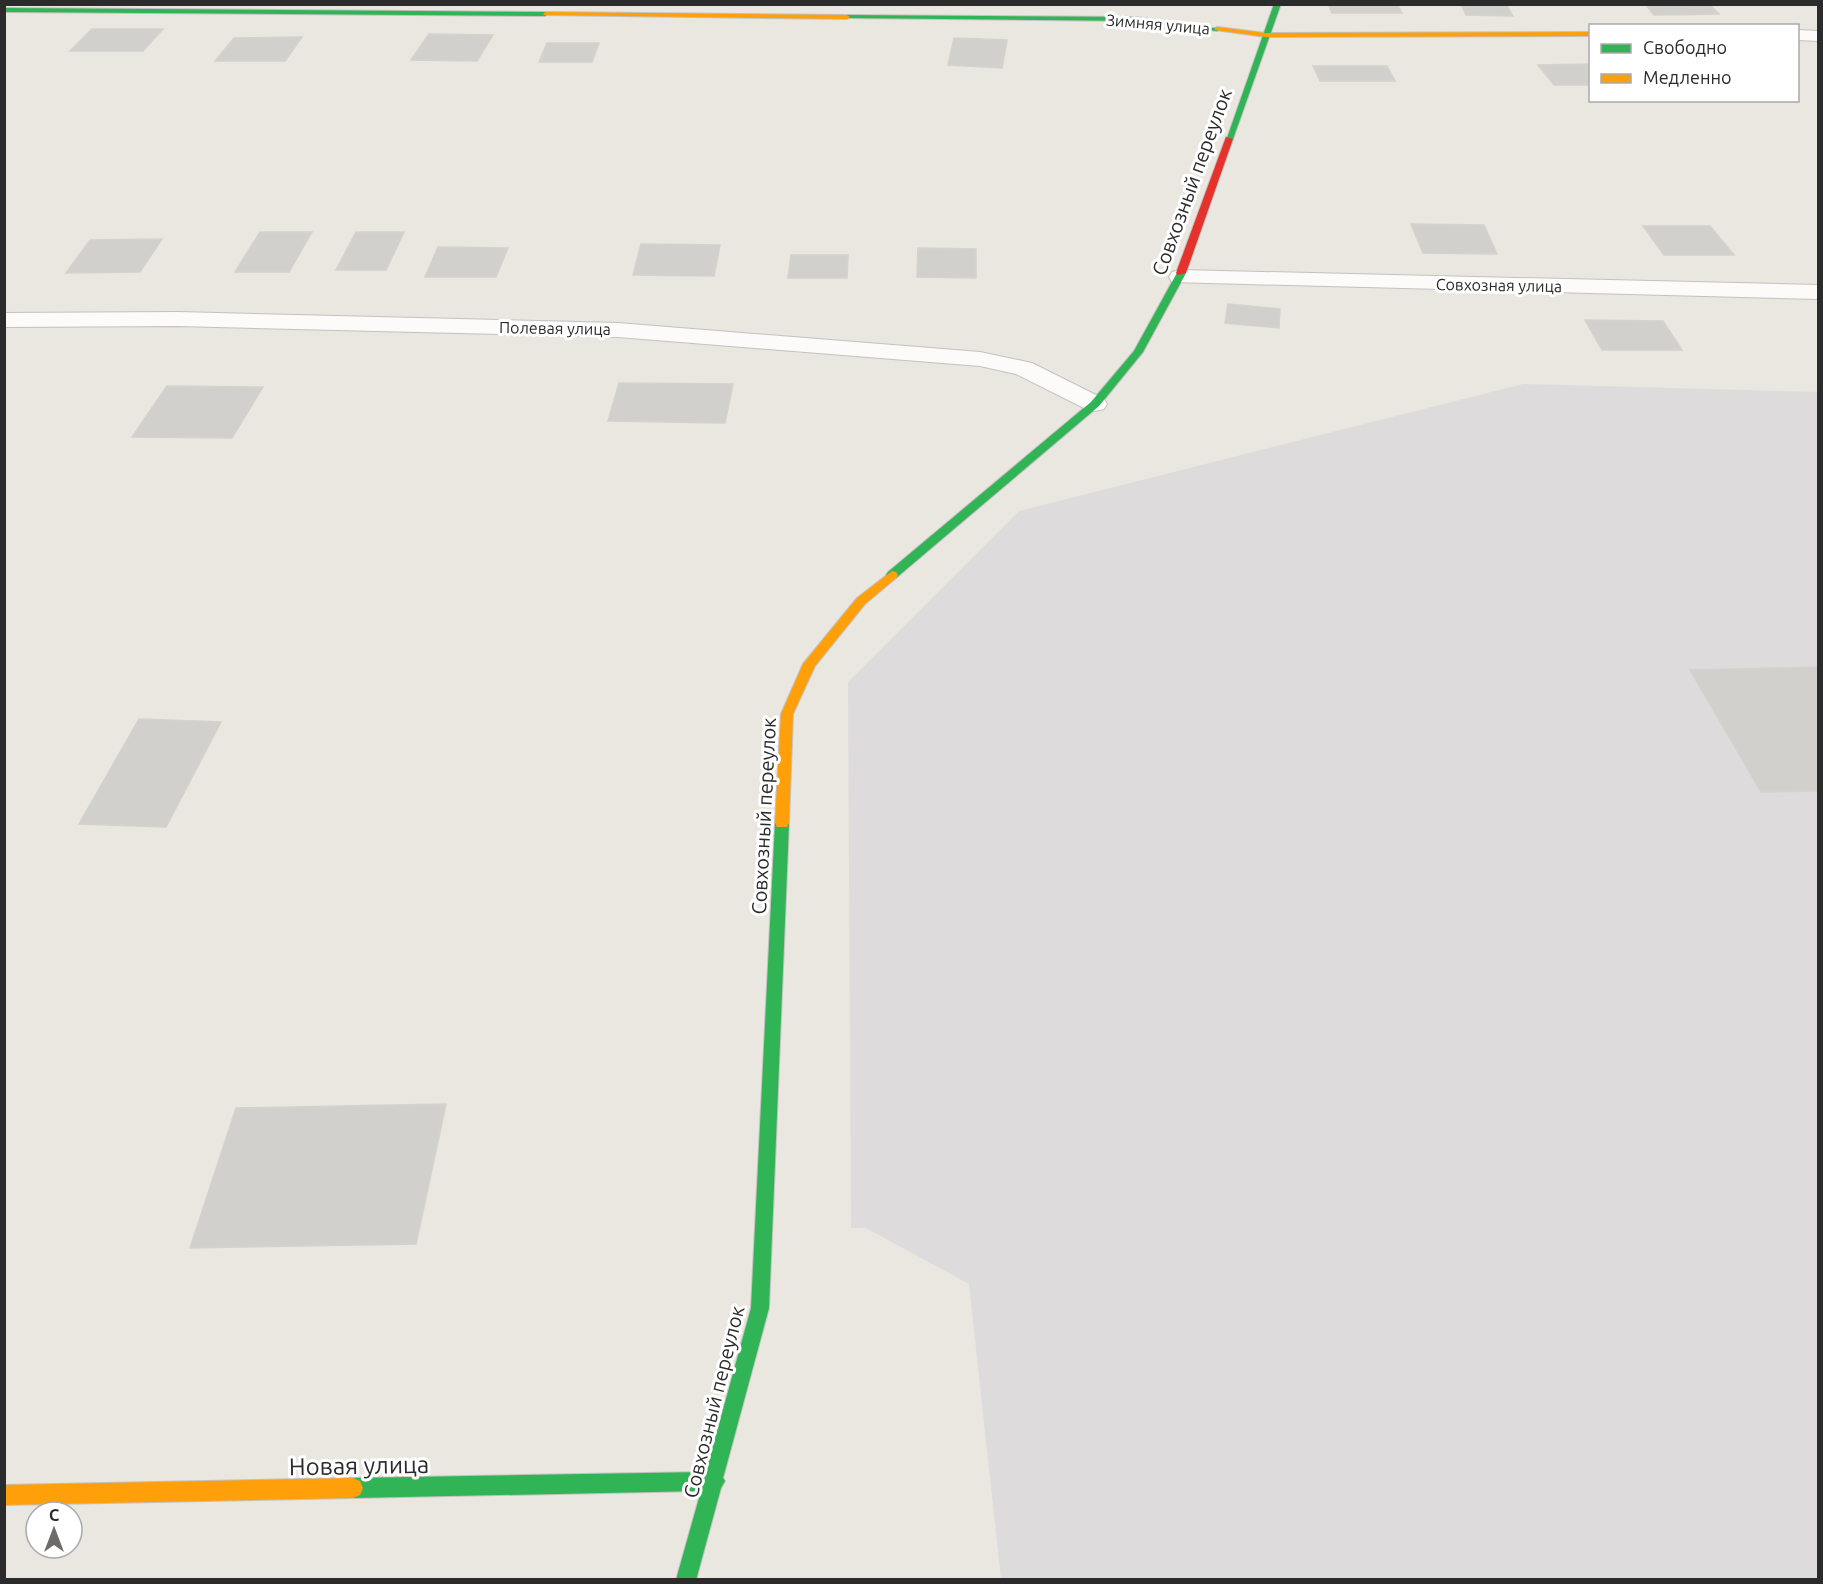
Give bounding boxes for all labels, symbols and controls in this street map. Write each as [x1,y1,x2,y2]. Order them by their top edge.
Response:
street label: Зимняя улица [1105,10,1211,38]
legend [1589,24,1799,102]
text: Свободно [1643,37,1727,57]
text: Медленно [1643,67,1732,87]
street label: Совхозный переулок [1147,85,1236,278]
street label: Совхозная улица [1436,275,1562,295]
street label: Полевая улица [499,318,611,338]
street label: Совхозный переулок [747,717,780,915]
street label: Совхозный переулок [679,1303,749,1500]
street label: Новая улица [289,1451,429,1480]
north arrow [24,1500,84,1560]
text: С [49,1506,59,1524]

